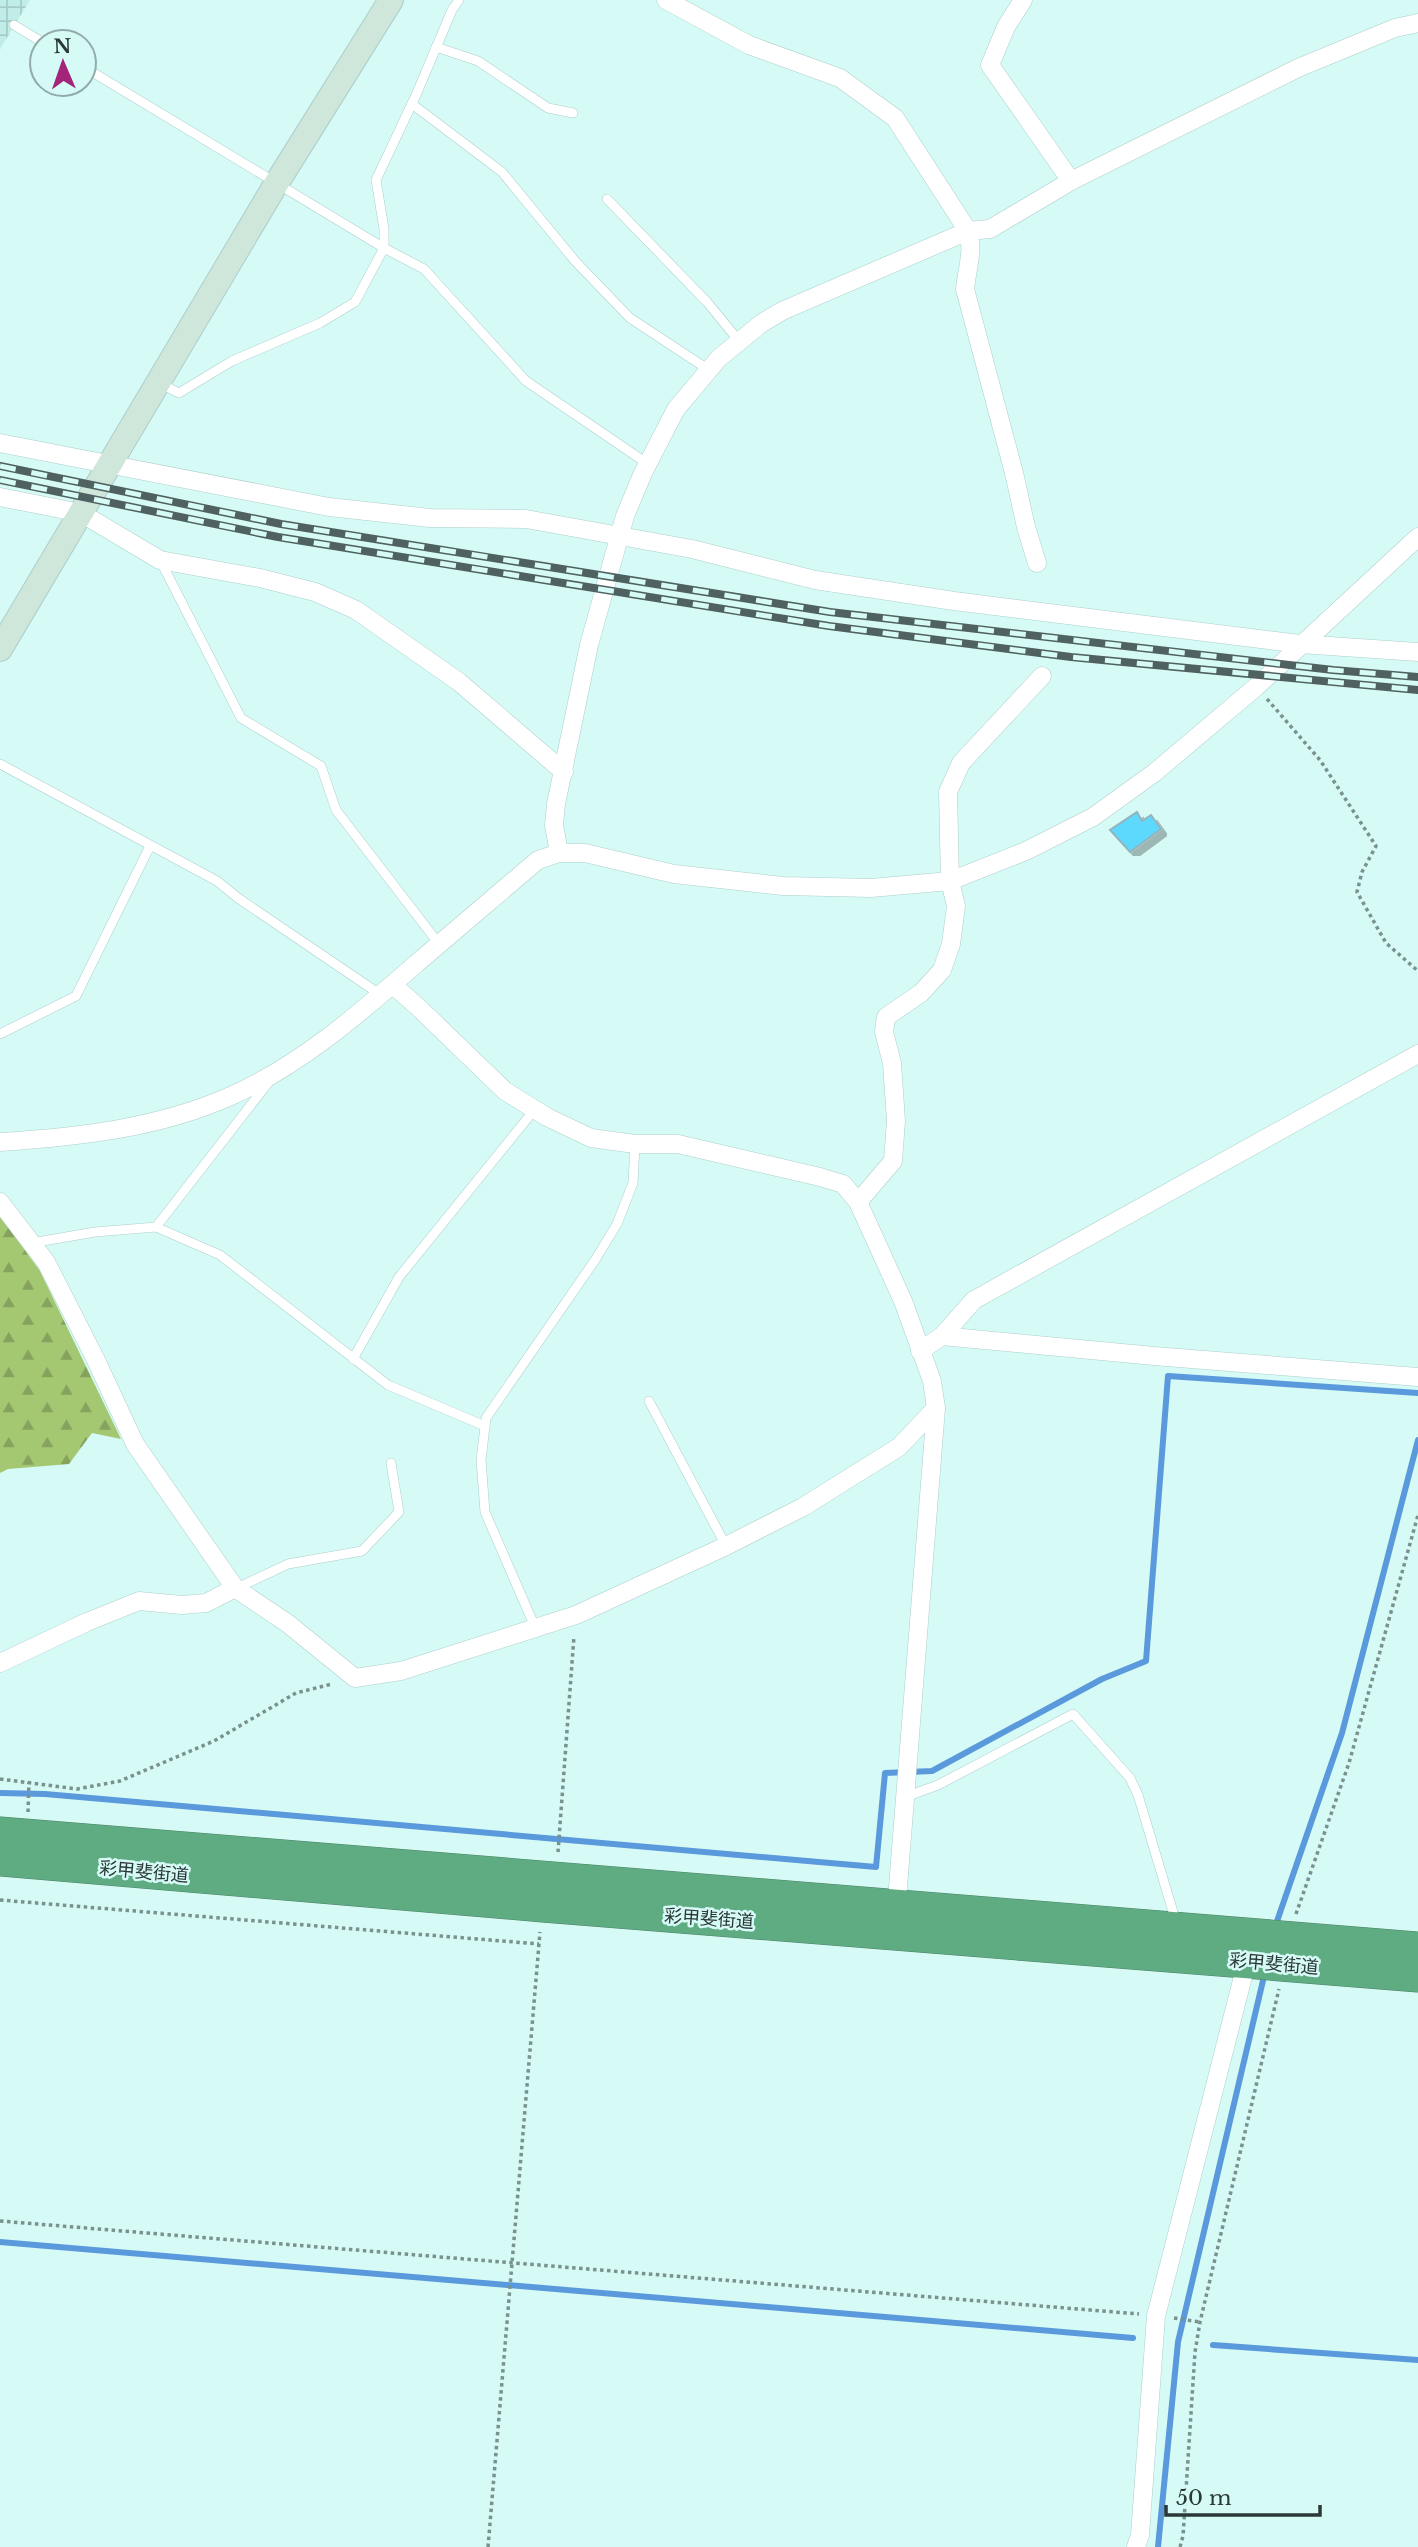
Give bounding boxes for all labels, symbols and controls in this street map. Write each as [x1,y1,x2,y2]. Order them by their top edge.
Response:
north arrow [28,28,98,98]
text: N [53,35,72,58]
street label: 彩甲斐街道 [98,1857,190,1887]
street label: 彩甲斐街道 [663,1905,755,1933]
street label: 彩甲斐街道 [1228,1949,1320,1979]
scale bar [1166,2474,1320,2518]
text: 50 m [1176,2485,1232,2511]

